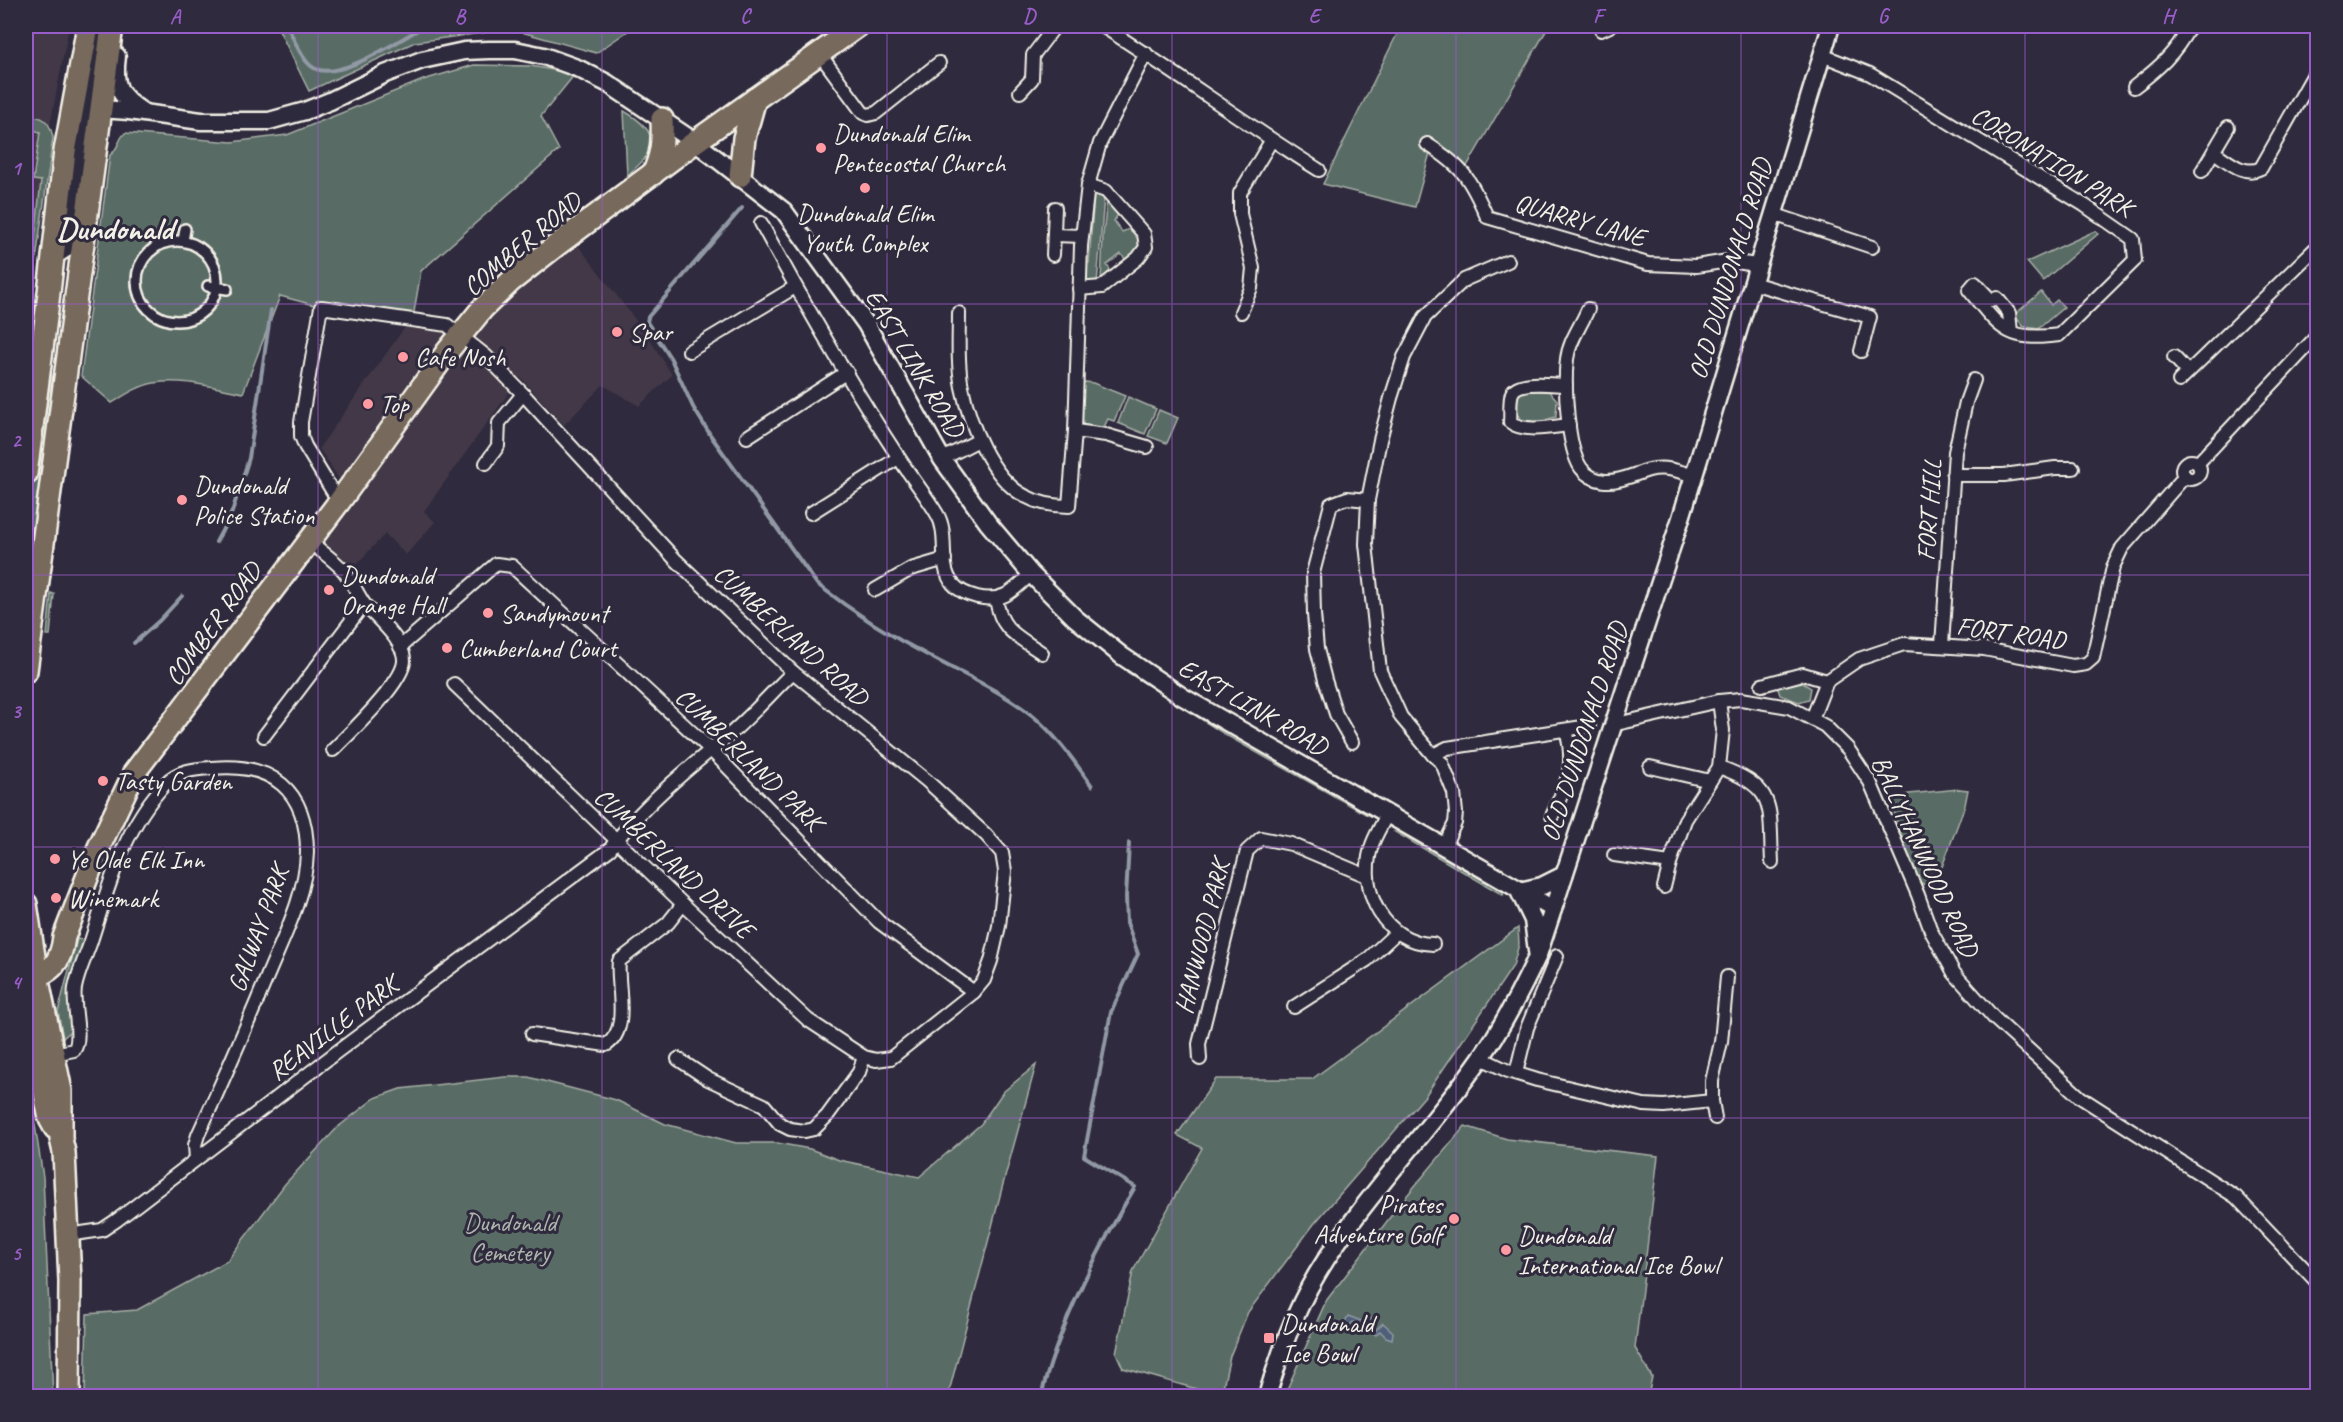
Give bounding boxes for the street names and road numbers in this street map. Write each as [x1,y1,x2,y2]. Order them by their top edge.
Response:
street label: CORONATION PARK [1965,98,2142,226]
street label: OLD DUNDONALD ROAD [1681,153,1780,383]
street label: COMBER ROAD [456,183,590,303]
street label: QUARRY LANE [1511,186,1652,255]
street label: EAST LINK ROAD [858,283,973,445]
street label: FORT HILL [1909,457,1949,562]
street label: COMBER ROAD [157,554,271,692]
street label: CUMBERLAND ROAD [707,557,877,715]
street label: FORT ROAD [1955,609,2069,657]
street label: OLD DUNDONALD ROAD [1533,616,1636,846]
street label: EAST LINK ROAD [1172,651,1335,764]
street label: CUMBERLAND PARK [668,680,833,841]
street label: BALLYHANWOOD ROAD [1864,750,1987,963]
street label: CUMBERLAND DRIVE [587,780,764,948]
street label: HANWOOD PARK [1167,852,1238,1017]
street label: GALWAY PARK [220,857,298,996]
street label: REAVILLE PARK [261,965,409,1088]

